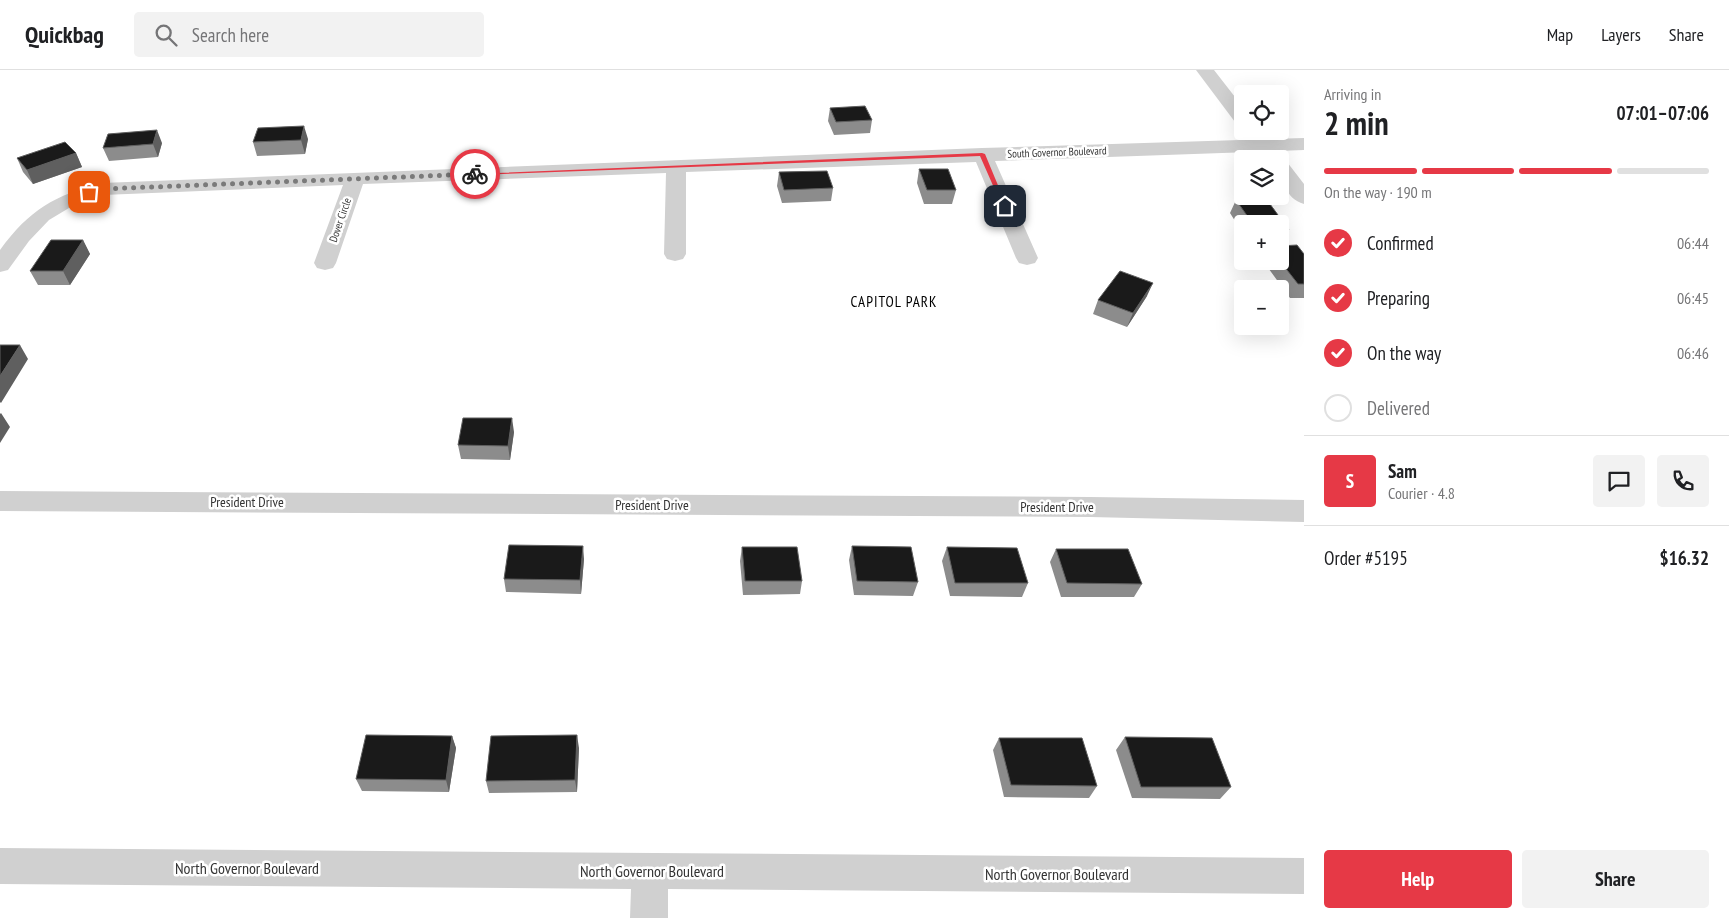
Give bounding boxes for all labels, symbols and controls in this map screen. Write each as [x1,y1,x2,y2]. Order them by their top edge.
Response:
search box [134,12,484,57]
text: Quickbag [25,19,104,50]
icon: search [152,21,180,49]
text: Search here [192,23,269,47]
text: Map [1547,23,1573,46]
text: Layers [1601,23,1641,46]
text: Share [1669,23,1704,46]
text: Arriving in [1324,84,1381,104]
map controls [1234,85,1289,335]
button: locate [1234,85,1289,140]
text: 07:01–07:06 [1616,101,1709,125]
text: 2 min [1324,102,1389,144]
street label: South Governor Boulevard [1007,143,1107,161]
courier [450,149,500,199]
button: layers [1234,150,1289,205]
icon: bike [461,160,489,188]
pin [68,171,110,213]
icon: bag [75,178,103,206]
text: On the way · 190 m [1324,182,1432,202]
pin [984,185,1026,227]
icon: home [991,192,1019,220]
street label: Dover Circle [326,196,354,244]
button: + [1234,215,1289,270]
icon: check [1324,229,1352,257]
text: Confirmed [1367,231,1434,255]
text: 06:44 [1677,233,1709,253]
button: − [1234,280,1289,335]
icon: check [1324,284,1352,312]
text: Preparing [1367,286,1430,310]
text: 06:45 [1677,288,1709,308]
district label: CAPITOL PARK [851,292,937,311]
icon: check [1324,339,1352,367]
text: On the way [1367,341,1441,365]
text: 06:46 [1677,343,1709,363]
text: Delivered [1367,396,1430,420]
button: chat [1593,455,1645,507]
button: phone [1657,455,1709,507]
text: Sam [1388,459,1417,483]
text: S [1346,469,1354,493]
text: Courier · 4.8 [1388,483,1455,503]
street label: President Drive [210,493,284,511]
street label: President Drive [615,496,689,514]
street label: President Drive [1020,498,1094,516]
text: Order #5195 [1324,546,1408,570]
text: $16.32 [1660,546,1709,570]
button: Help [1324,850,1512,908]
button: Share [1522,850,1709,908]
street label: North Governor Boulevard [175,858,319,878]
street label: North Governor Boulevard [580,861,724,881]
street label: North Governor Boulevard [985,864,1129,884]

